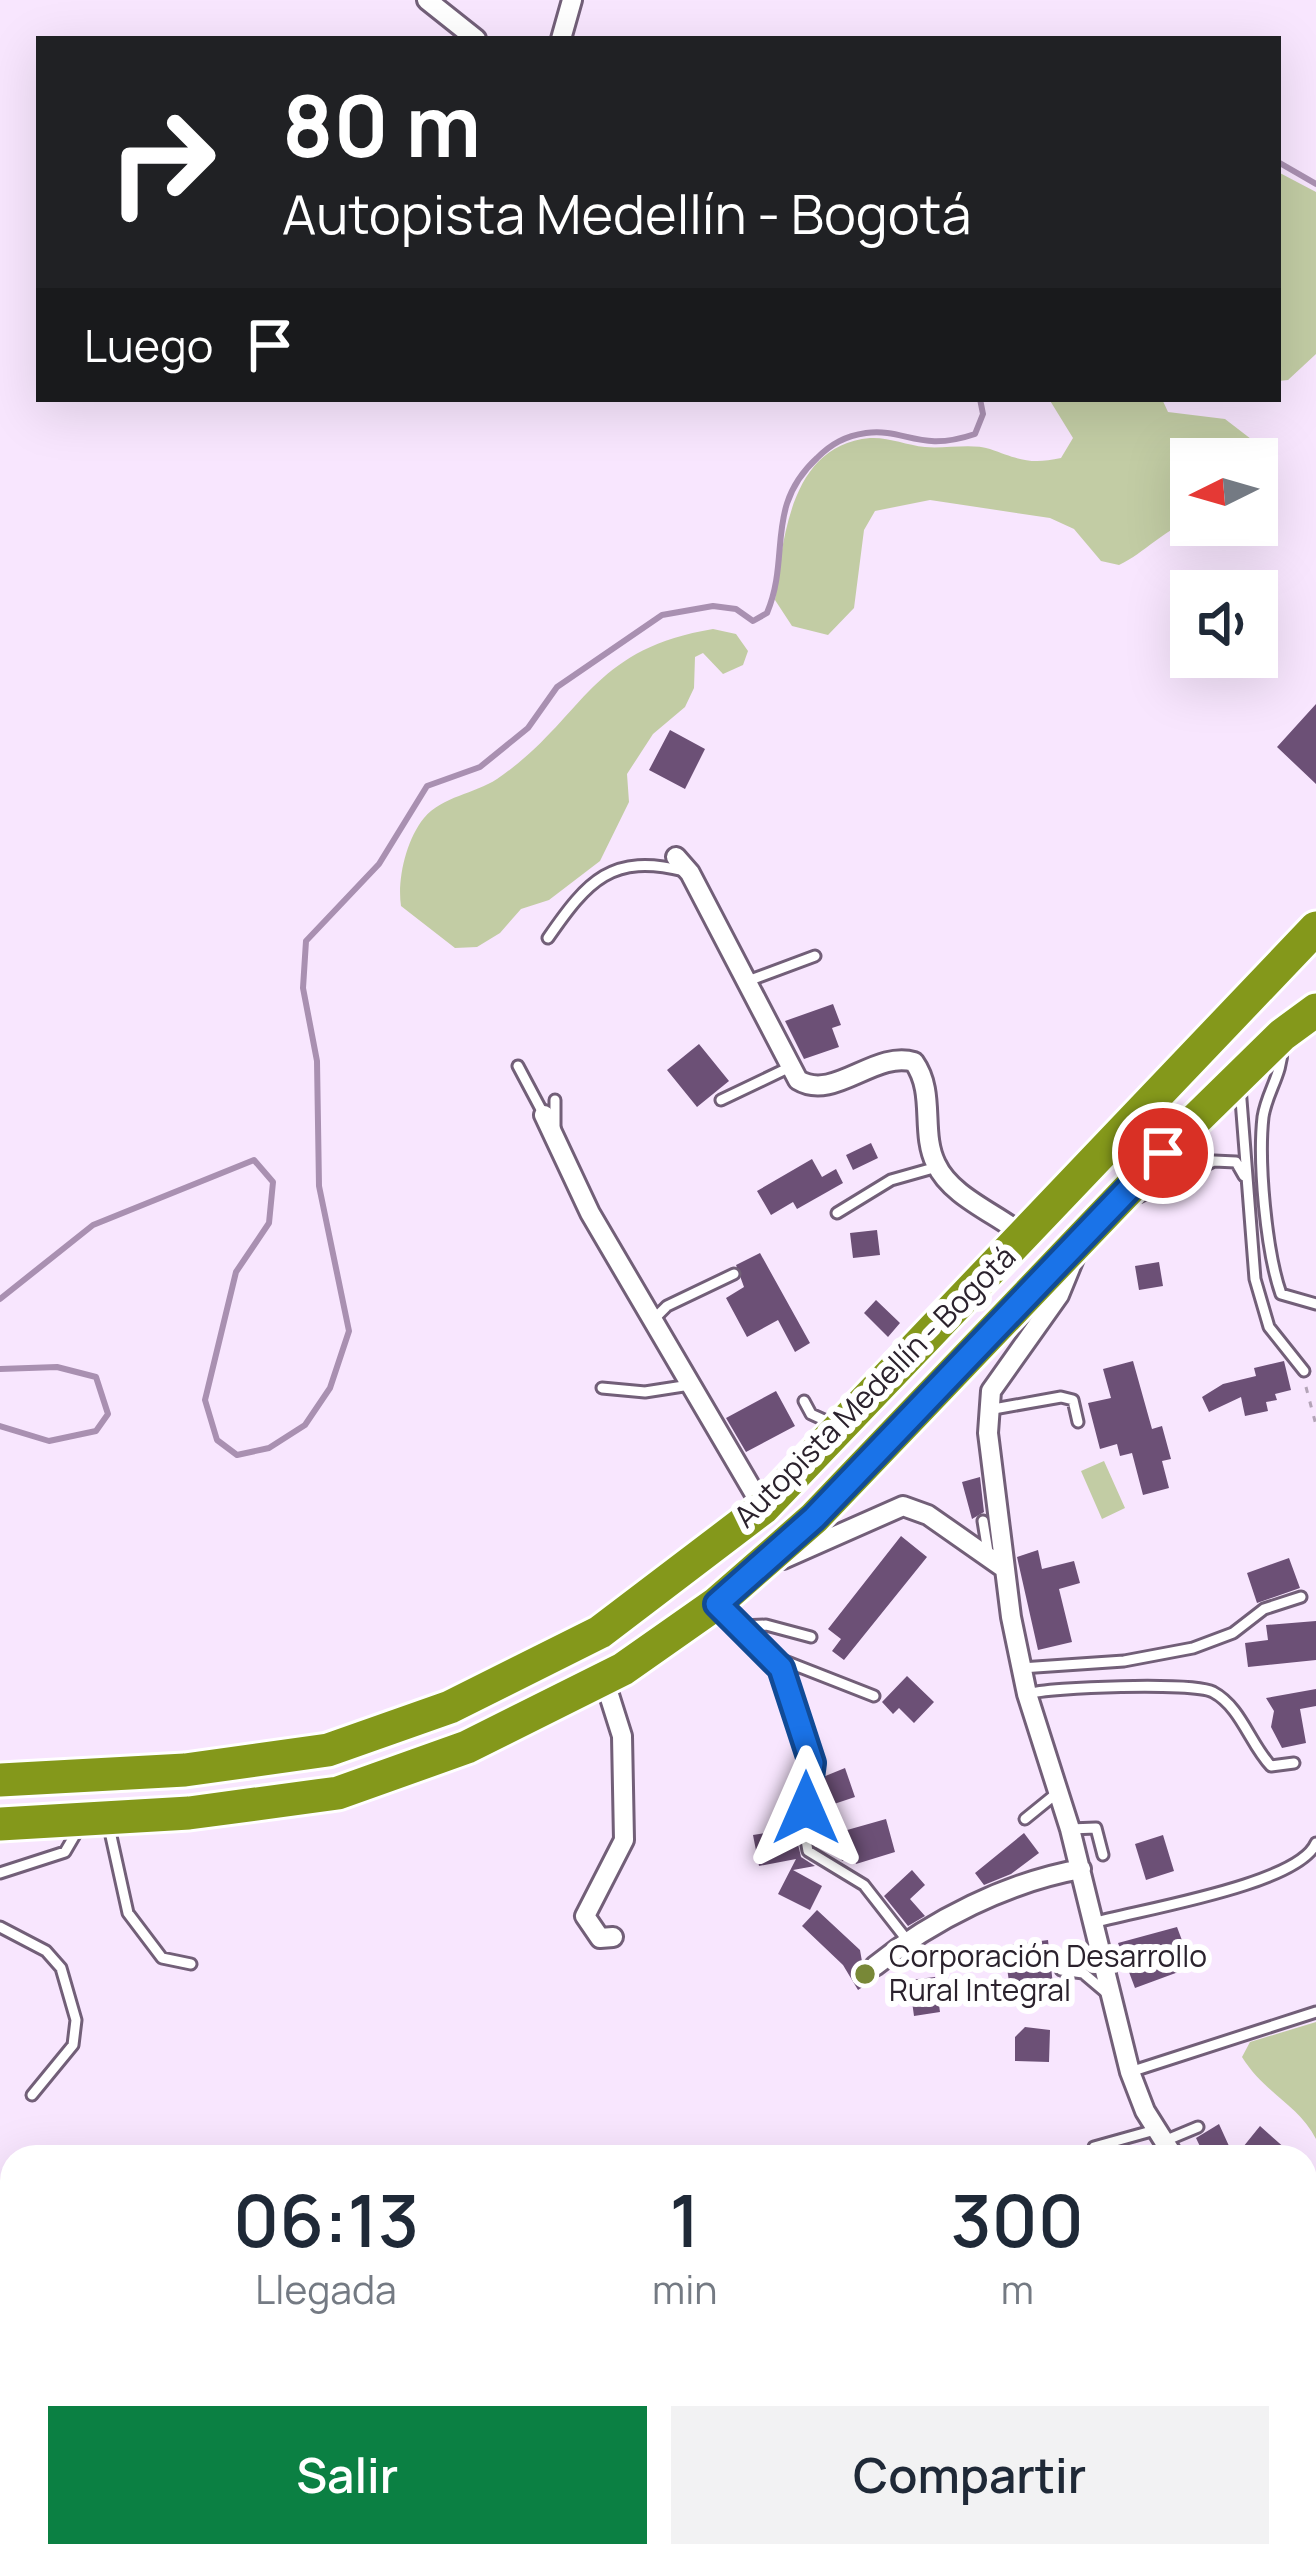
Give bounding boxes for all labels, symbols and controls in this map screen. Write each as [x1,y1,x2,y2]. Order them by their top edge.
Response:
text: 80 m [282,67,481,182]
icon: right [84,84,240,240]
text: Autopista Medellín - Bogotá [282,176,971,250]
icon: arrive [237,312,303,378]
text: Luego [84,314,213,376]
north arrow [1170,438,1278,546]
map controls [1170,438,1278,678]
button: sound [1170,570,1278,678]
pin [1112,1102,1214,1204]
icon: arrive [1130,1120,1196,1186]
street label: Autopista Medellín - Bogotá [724,1236,1024,1536]
position arrow [743,1745,869,1871]
place label: Corporación Desarrollo Rural Integral [889,1935,1207,2010]
marker: Corporación Desarrollo Rural Integral [852,1961,878,1987]
text: 06:13 [233,2170,419,2269]
text: 1 [670,2170,700,2269]
text: 300 [950,2170,1084,2269]
text: Llegada [255,2262,397,2316]
text: min [652,2262,717,2316]
text: m [1001,2262,1034,2316]
button: Salir [48,2406,647,2544]
button: Compartir [671,2406,1269,2544]

